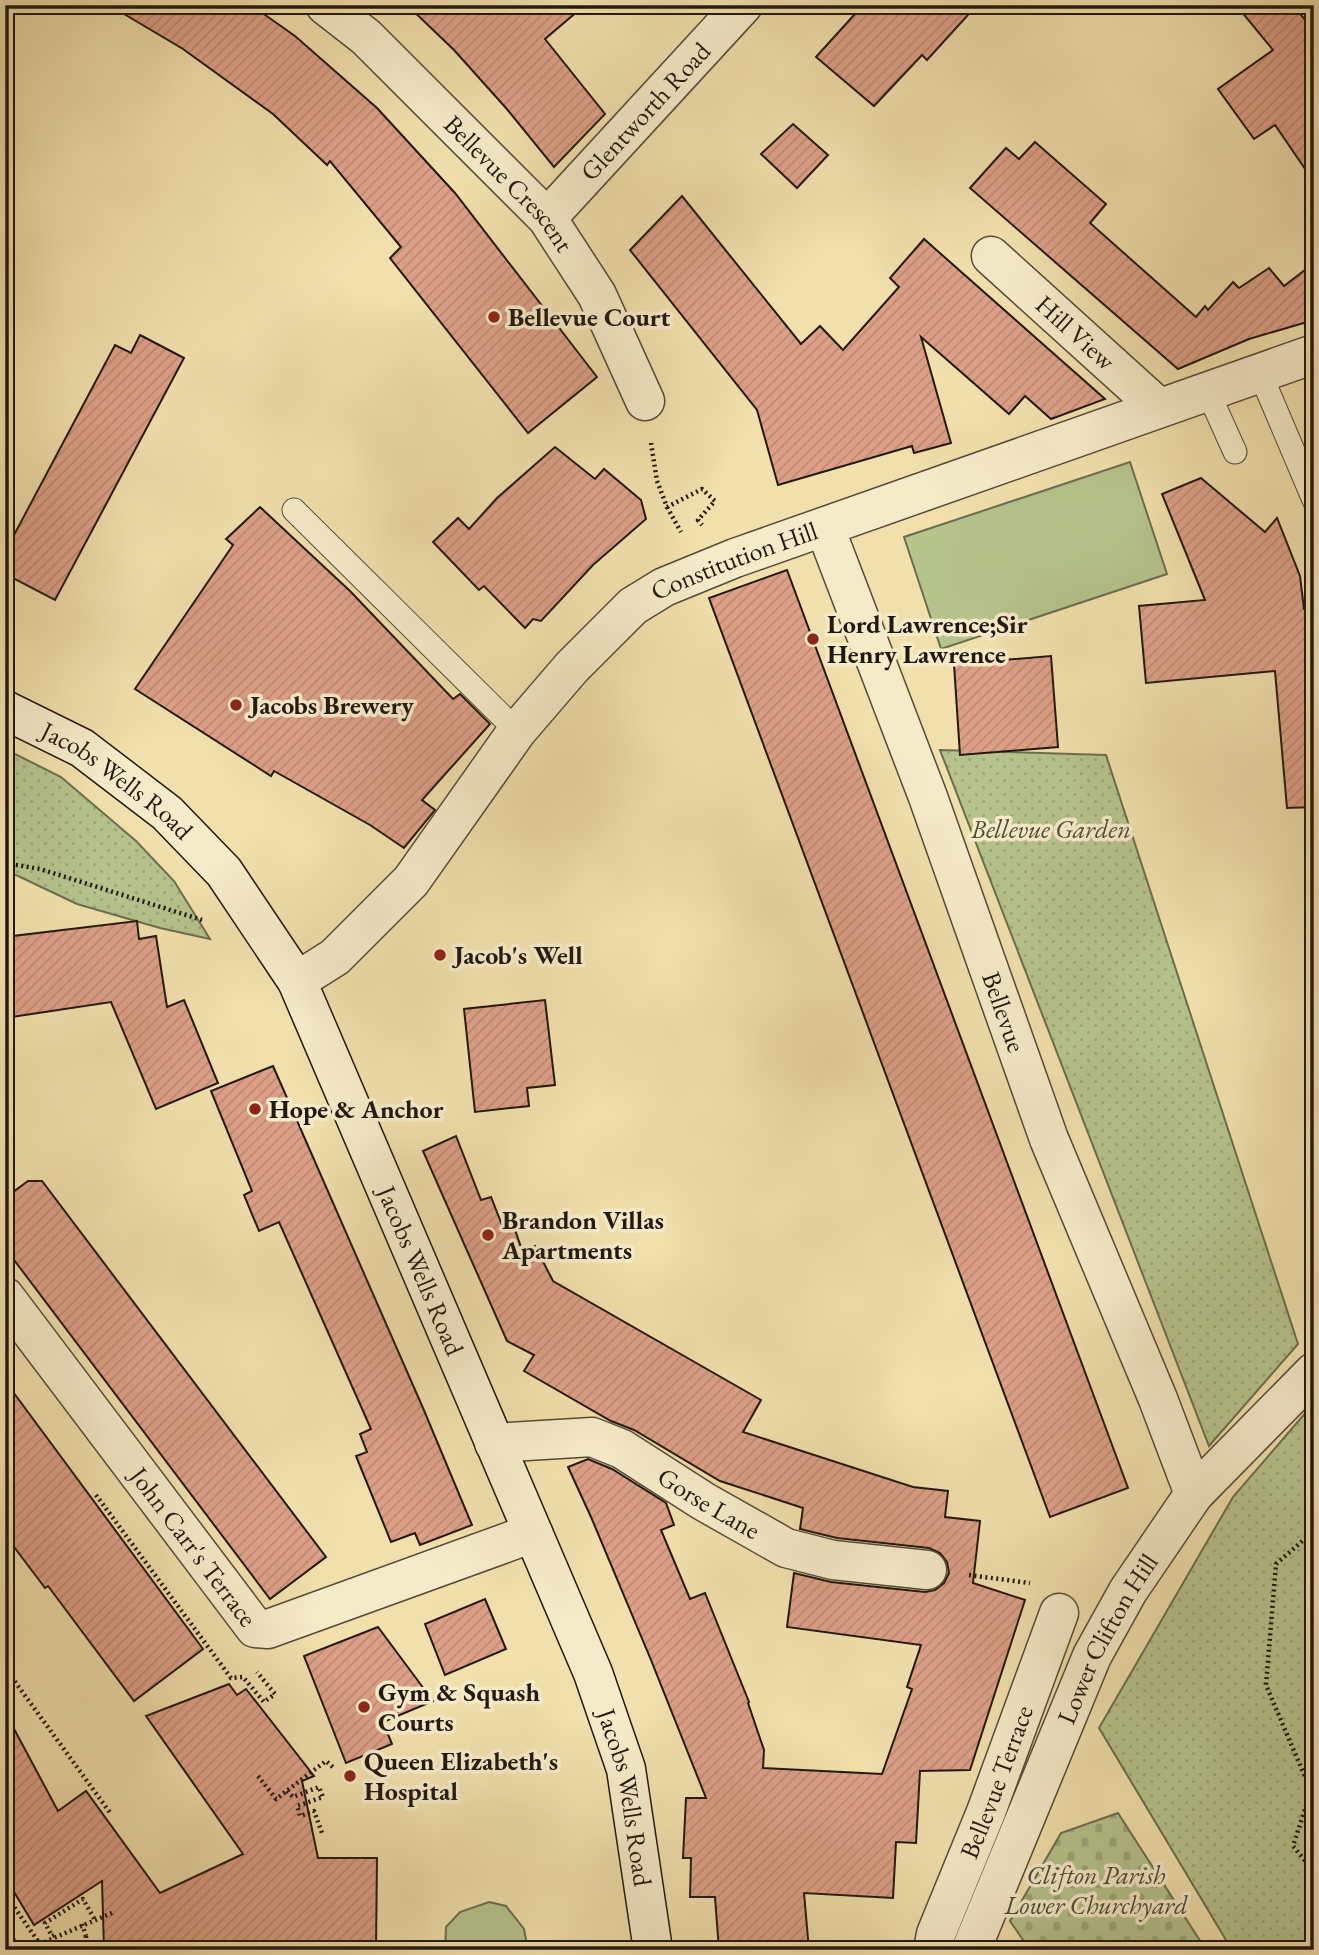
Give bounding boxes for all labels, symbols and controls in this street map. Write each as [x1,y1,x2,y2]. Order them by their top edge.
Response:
street label: Glentworth Road [573,34,718,188]
street label: Bellevue Crescent [437,108,581,258]
street label: Hill View [1028,288,1123,378]
place label: Bellevue Court [508,300,671,334]
marker: Bellevue Court [486,309,502,325]
street label: Constitution Hill [644,513,822,608]
place label: Lord Lawrence;Sir Henry Lawrence [827,607,1028,671]
marker: Lord Lawrence;Sir Henry Lawrence [805,631,821,647]
place label: Jacobs Brewery [247,688,414,722]
marker: Jacobs Brewery [228,697,244,713]
street label: Jacobs Wells Road [34,713,201,847]
park label: Bellevue Garden [970,812,1131,846]
place label: Jacob's Well [451,938,583,972]
marker: Jacob's Well [432,947,448,963]
street label: Bellevue [974,967,1034,1057]
place label: Hope & Anchor [269,1092,444,1126]
marker: Hope & Anchor [247,1101,263,1117]
street label: Jacobs Wells Road [369,1179,472,1361]
place label: Brandon Villas Apartments [501,1203,664,1267]
marker: Brandon Villas Apartments [480,1227,496,1243]
street label: John Carr's Terrace [121,1459,265,1633]
street label: Gorse Lane [651,1459,766,1547]
street label: Lower Clifton Hill [1049,1547,1166,1729]
place label: Gym & Squash Courts [378,1675,540,1739]
marker: Gym & Squash Courts [356,1699,372,1715]
street label: Bellevue Terrace [952,1701,1041,1864]
street label: Jacobs Wells Road [589,1702,660,1889]
place label: Queen Elizabeth's Hospital [364,1744,558,1808]
marker: Queen Elizabeth's Hospital [342,1768,358,1784]
park label: Clifton Parish Lower Churchyard [1003,1858,1188,1922]

